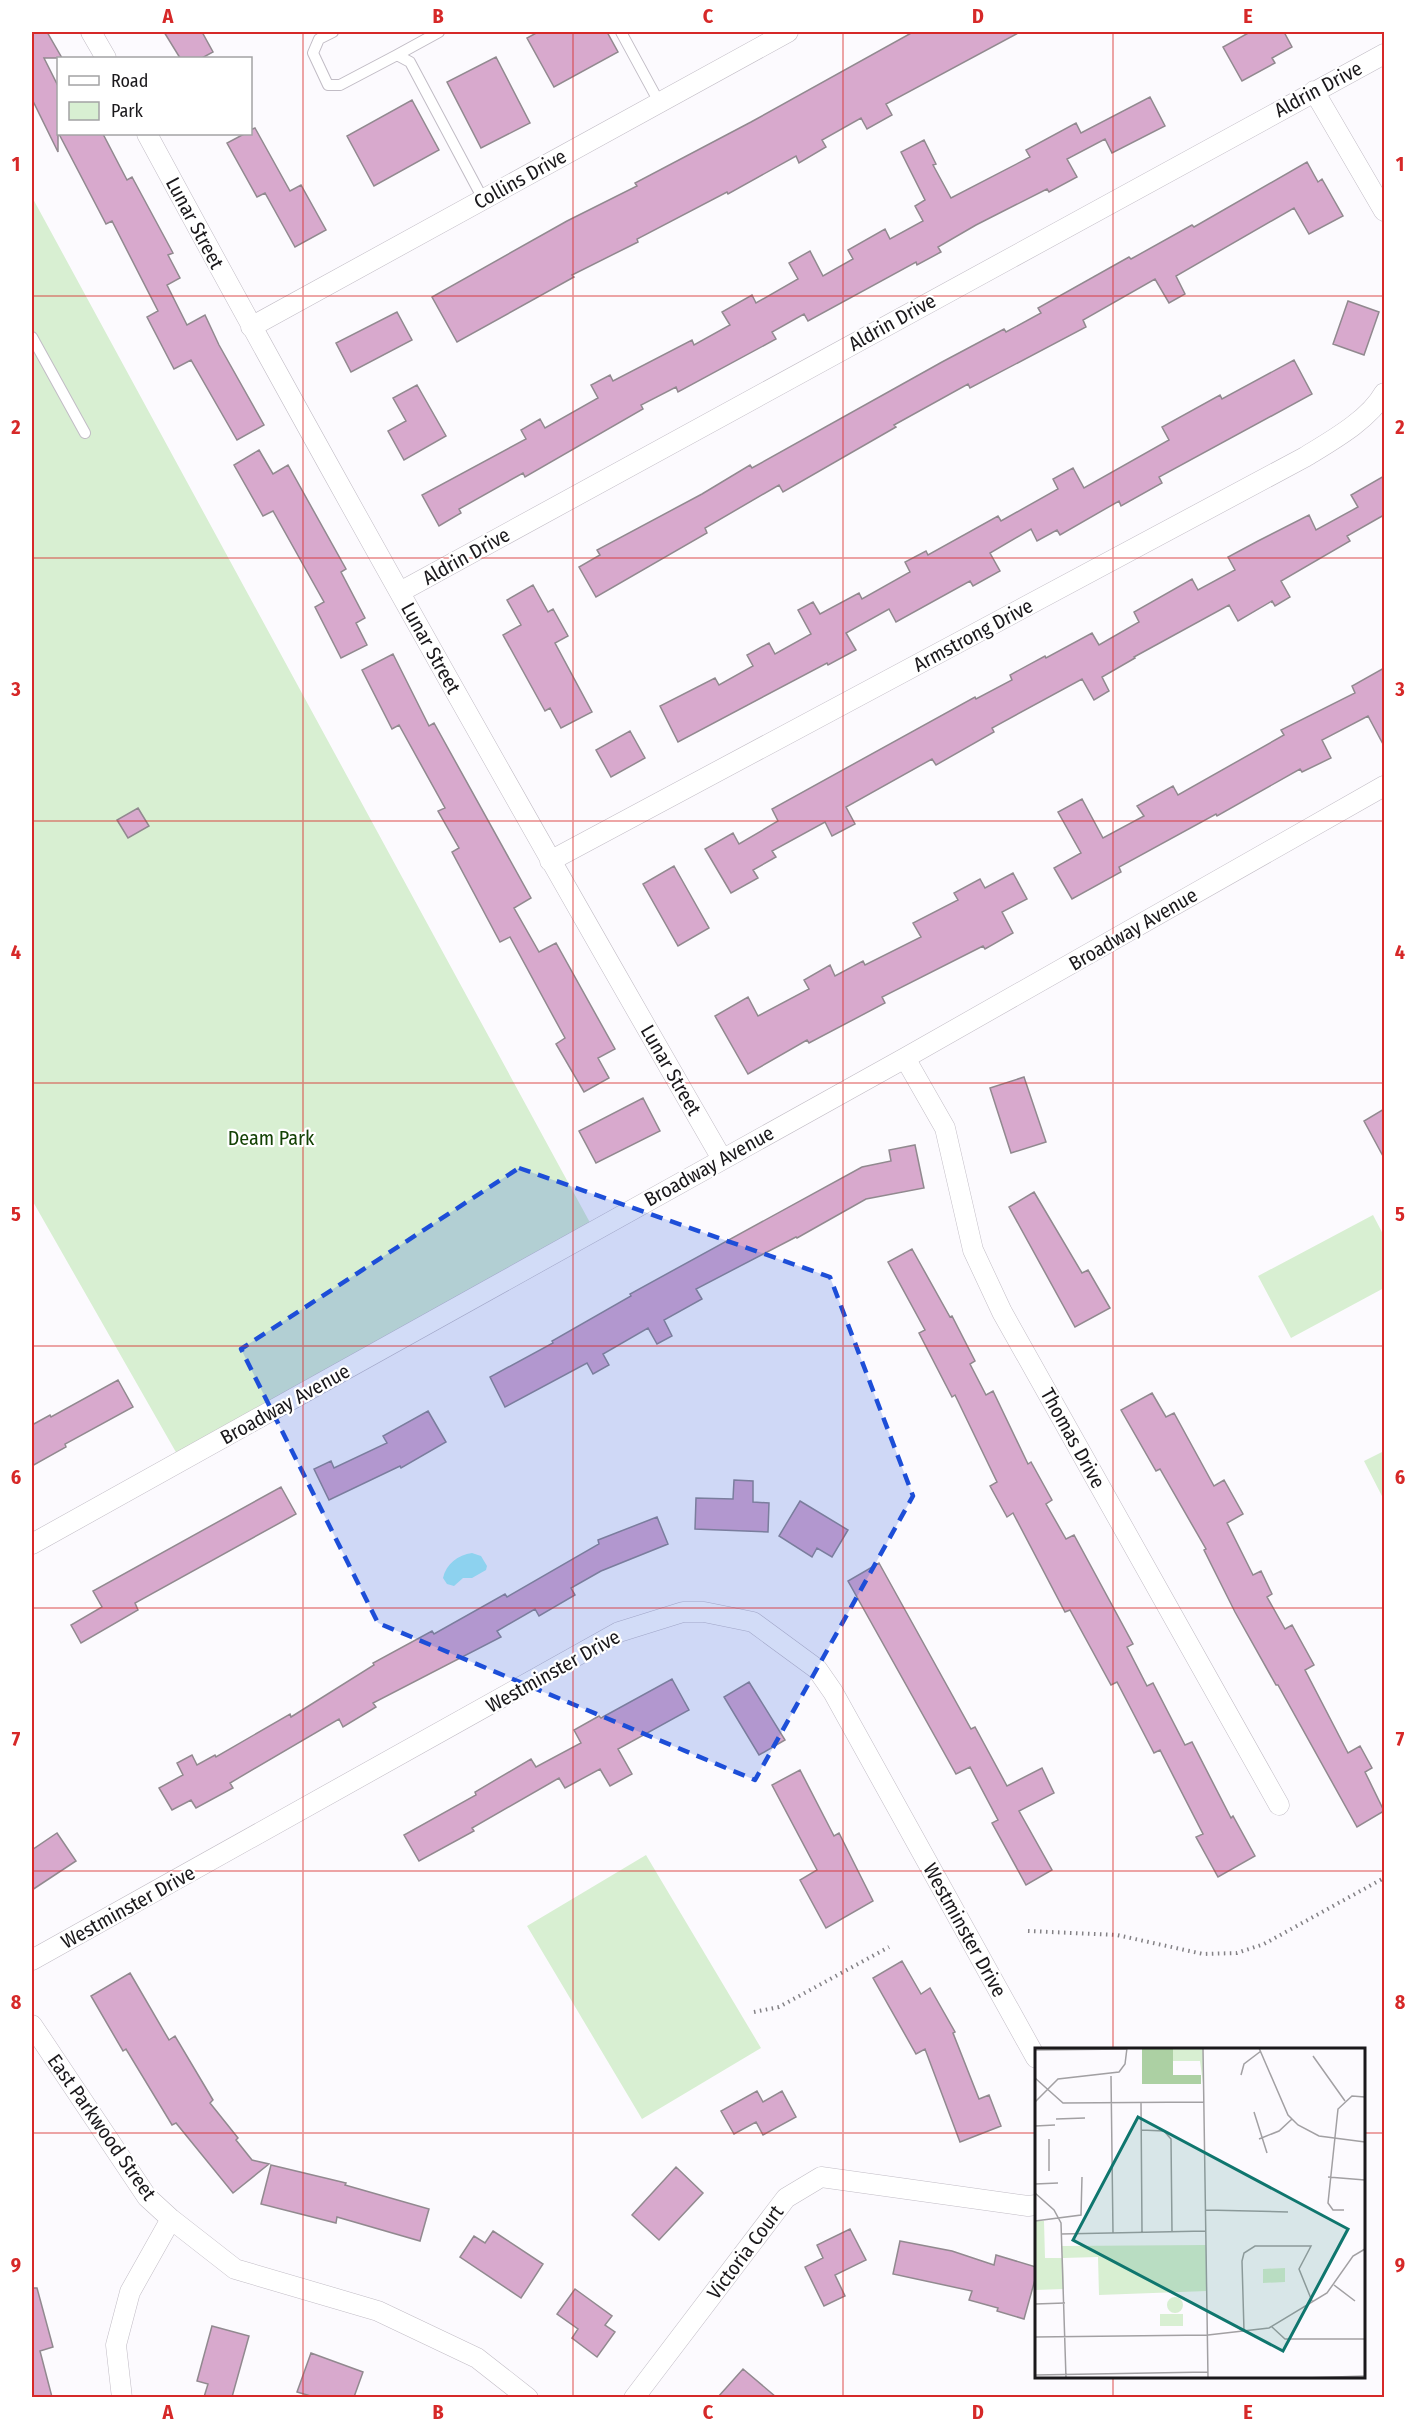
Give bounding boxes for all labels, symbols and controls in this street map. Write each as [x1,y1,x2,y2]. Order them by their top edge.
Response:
text: A [162,4,175,28]
text: B [432,4,444,28]
text: C [703,4,714,28]
text: D [972,4,984,28]
text: E [1243,4,1253,28]
street label: Aldrin Drive [1270,56,1366,122]
legend [57,57,252,135]
text: Road [111,70,148,92]
text: Park [111,100,144,122]
street label: Collins Drive [470,144,570,214]
text: 1 [12,152,20,176]
text: 1 [1396,152,1404,176]
street label: Lunar Street [161,173,229,273]
street label: Aldrin Drive [844,288,940,356]
text: 2 [10,415,21,439]
text: 2 [1394,415,1405,439]
street label: Aldrin Drive [418,522,514,590]
street label: Armstrong Drive [909,593,1037,677]
street label: Lunar Street [396,598,466,698]
text: 3 [10,677,21,701]
text: 3 [1394,677,1405,701]
street label: Broadway Avenue [1065,883,1201,975]
text: 4 [11,940,21,964]
text: 4 [1395,940,1405,964]
street label: Lunar Street [636,1021,707,1120]
street label: Broadway Avenue [640,1121,778,1211]
park label: Deam Park [228,1126,315,1150]
text: 5 [11,1202,21,1226]
text: 5 [1395,1202,1405,1226]
street label: Broadway Avenue [216,1359,354,1449]
street label: Thomas Drive [1036,1384,1110,1492]
text: 6 [11,1465,21,1489]
text: 6 [1395,1465,1405,1489]
street label: Westminster Drive [482,1624,624,1718]
text: 7 [12,1727,21,1751]
text: 7 [1396,1727,1405,1751]
street label: Westminster Drive [918,1859,1012,2001]
street label: Westminster Drive [57,1860,199,1954]
text: 8 [11,1990,22,2014]
text: 8 [1395,1990,1406,2014]
inset map [1035,2048,1365,2378]
street label: East Parkwood Street [43,2049,162,2205]
street label: Victoria Court [702,2200,788,2304]
text: 9 [11,2253,21,2277]
text: 9 [1395,2253,1405,2277]
text: A [162,2400,175,2424]
text: B [432,2400,444,2424]
text: C [703,2400,714,2424]
text: D [972,2400,984,2424]
text: E [1243,2400,1253,2424]

